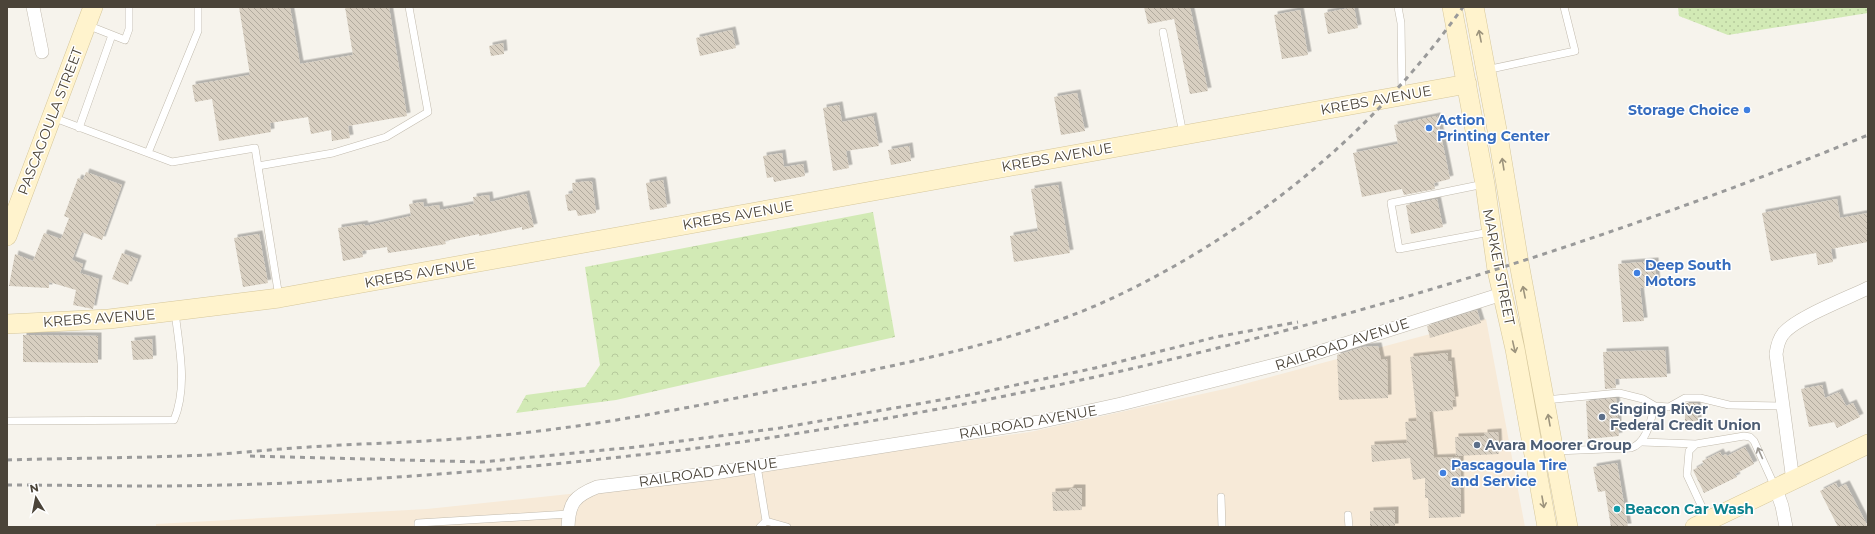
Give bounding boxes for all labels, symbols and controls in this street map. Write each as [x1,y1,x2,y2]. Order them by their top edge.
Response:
one-way arrow [1475,30,1483,43]
street label: PASCAGOULA STREET [14,45,86,197]
street label: KREBS AVENUE [1319,81,1433,119]
place label: Storage Choice [1628,101,1739,119]
marker: Storage Choice [1742,105,1752,115]
place label: Action Printing Center [1436,111,1550,145]
marker: Action Printing Center [1424,123,1434,133]
street label: KREBS AVENUE [1000,138,1114,176]
one-way arrow [1499,158,1507,171]
street label: KREBS AVENUE [681,196,795,234]
street label: MARKET STREET [1479,207,1519,327]
street label: KREBS AVENUE [363,254,477,292]
place label: Deep South Motors [1645,256,1731,290]
marker: Deep South Motors [1632,268,1642,278]
one-way arrow [1520,286,1528,299]
street label: KREBS AVENUE [42,305,156,331]
street label: RAILROAD AVENUE [1273,314,1411,374]
one-way arrow [1511,340,1519,353]
place label: Singing River Federal Credit Union [1610,400,1761,434]
street label: RAILROAD AVENUE [958,401,1098,443]
marker: Singing River Federal Credit Union [1597,412,1607,422]
one-way arrow [1545,414,1553,427]
place label: Avara Moorer Group [1484,436,1632,454]
marker: Avara Moorer Group [1472,440,1482,450]
one-way arrow [1756,448,1763,460]
street label: RAILROAD AVENUE [637,453,779,491]
place label: Pascagoula Tire and Service [1451,456,1567,490]
marker: Pascagoula Tire and Service [1438,468,1448,478]
north arrow [16,478,56,518]
text: N [29,480,40,496]
one-way arrow [1539,496,1547,509]
place label: Beacon Car Wash [1625,500,1754,518]
marker: Beacon Car Wash [1612,504,1622,514]

